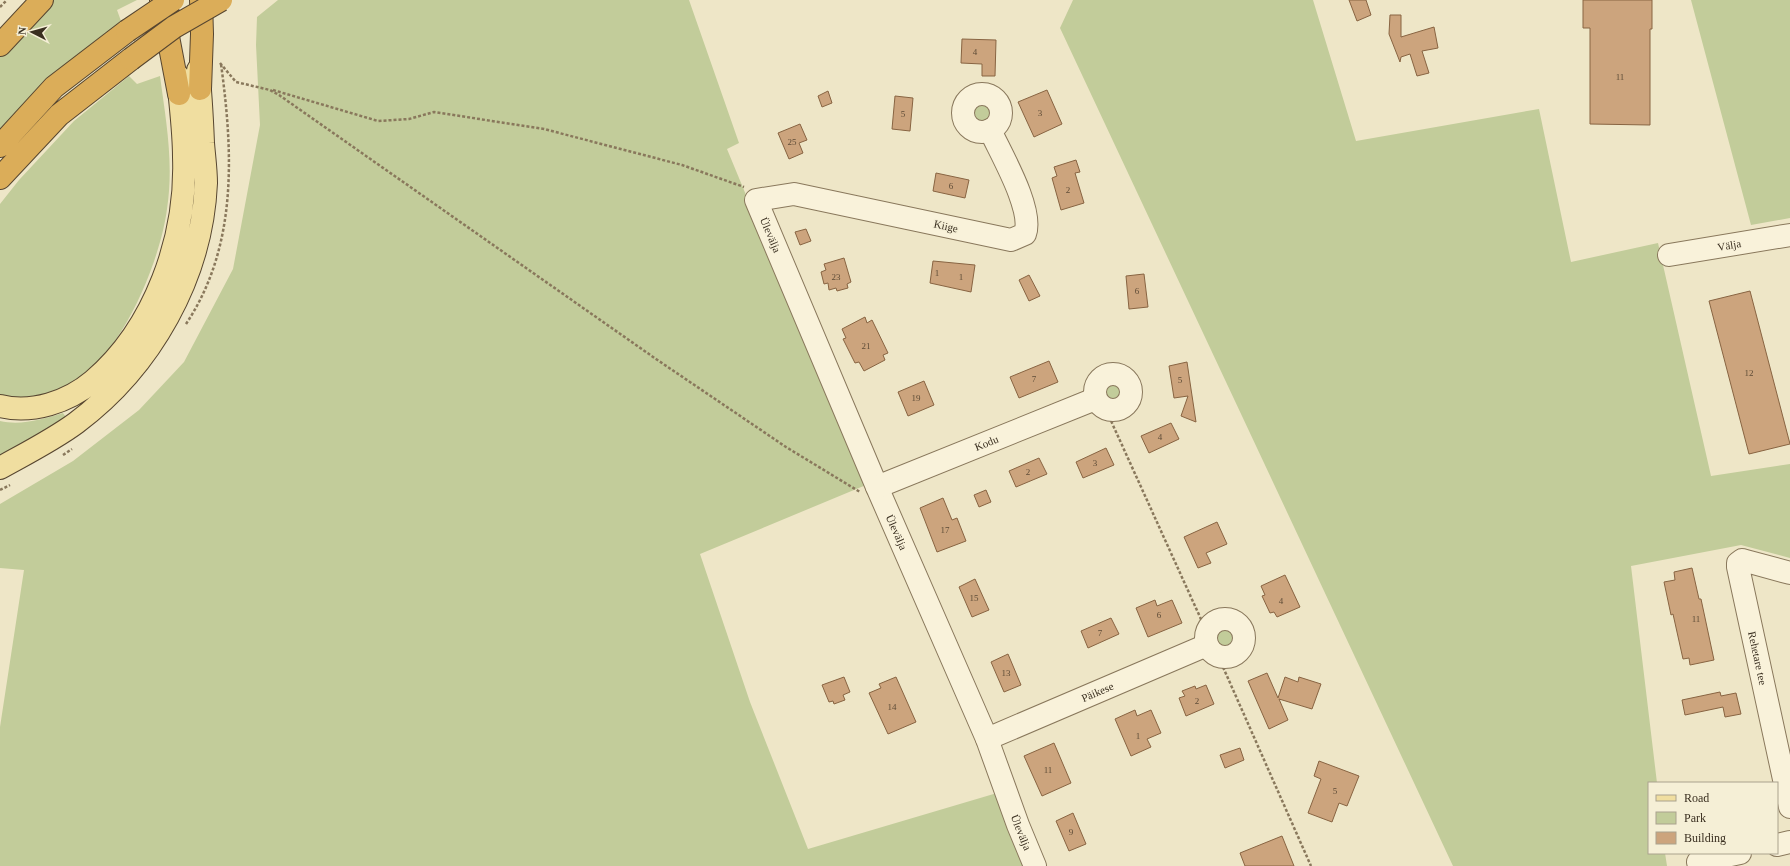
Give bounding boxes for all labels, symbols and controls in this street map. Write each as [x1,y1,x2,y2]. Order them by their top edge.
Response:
north arrow [12,12,52,52]
text: N [16,26,28,36]
house number: 4 [973,47,978,57]
house number: 11 [1616,72,1624,82]
house number: 3 [1038,108,1043,118]
house number: 5 [901,109,906,119]
house number: 25 [788,137,797,147]
house number: 6 [949,181,954,191]
house number: 2 [1066,185,1070,195]
street label: Ülevälja [758,215,784,254]
street label: Kiige [933,218,959,234]
street label: Välja [1716,237,1742,253]
house number: 1 [935,268,939,278]
house number: 23 [832,272,841,282]
house number: 1 [959,272,963,282]
house number: 6 [1135,286,1140,296]
house number: 21 [862,341,871,351]
house number: 12 [1745,368,1754,378]
house number: 7 [1032,374,1037,384]
house number: 5 [1178,375,1183,385]
house number: 19 [912,393,921,403]
house number: 4 [1158,432,1163,442]
street label: Kodu [973,433,1000,453]
house number: 3 [1093,458,1098,468]
house number: 2 [1026,467,1030,477]
street label: Ülevälja [884,513,910,552]
house number: 17 [941,525,950,535]
house number: 15 [970,593,979,603]
house number: 4 [1279,596,1284,606]
house number: 6 [1157,610,1162,620]
house number: 11 [1692,614,1700,624]
house number: 7 [1098,628,1103,638]
street label: Rehetare tee [1746,630,1769,686]
house number: 13 [1002,668,1011,678]
street label: Päikese [1080,680,1115,704]
house number: 2 [1195,696,1199,706]
house number: 14 [888,702,897,712]
house number: 1 [1136,731,1140,741]
house number: 11 [1044,765,1052,775]
legend [1648,782,1778,854]
house number: 5 [1333,786,1338,796]
text: Road [1684,791,1709,805]
text: Park [1684,811,1706,825]
street label: Ülevälja [1009,813,1034,852]
house number: 9 [1069,827,1074,837]
text: Building [1684,831,1726,845]

